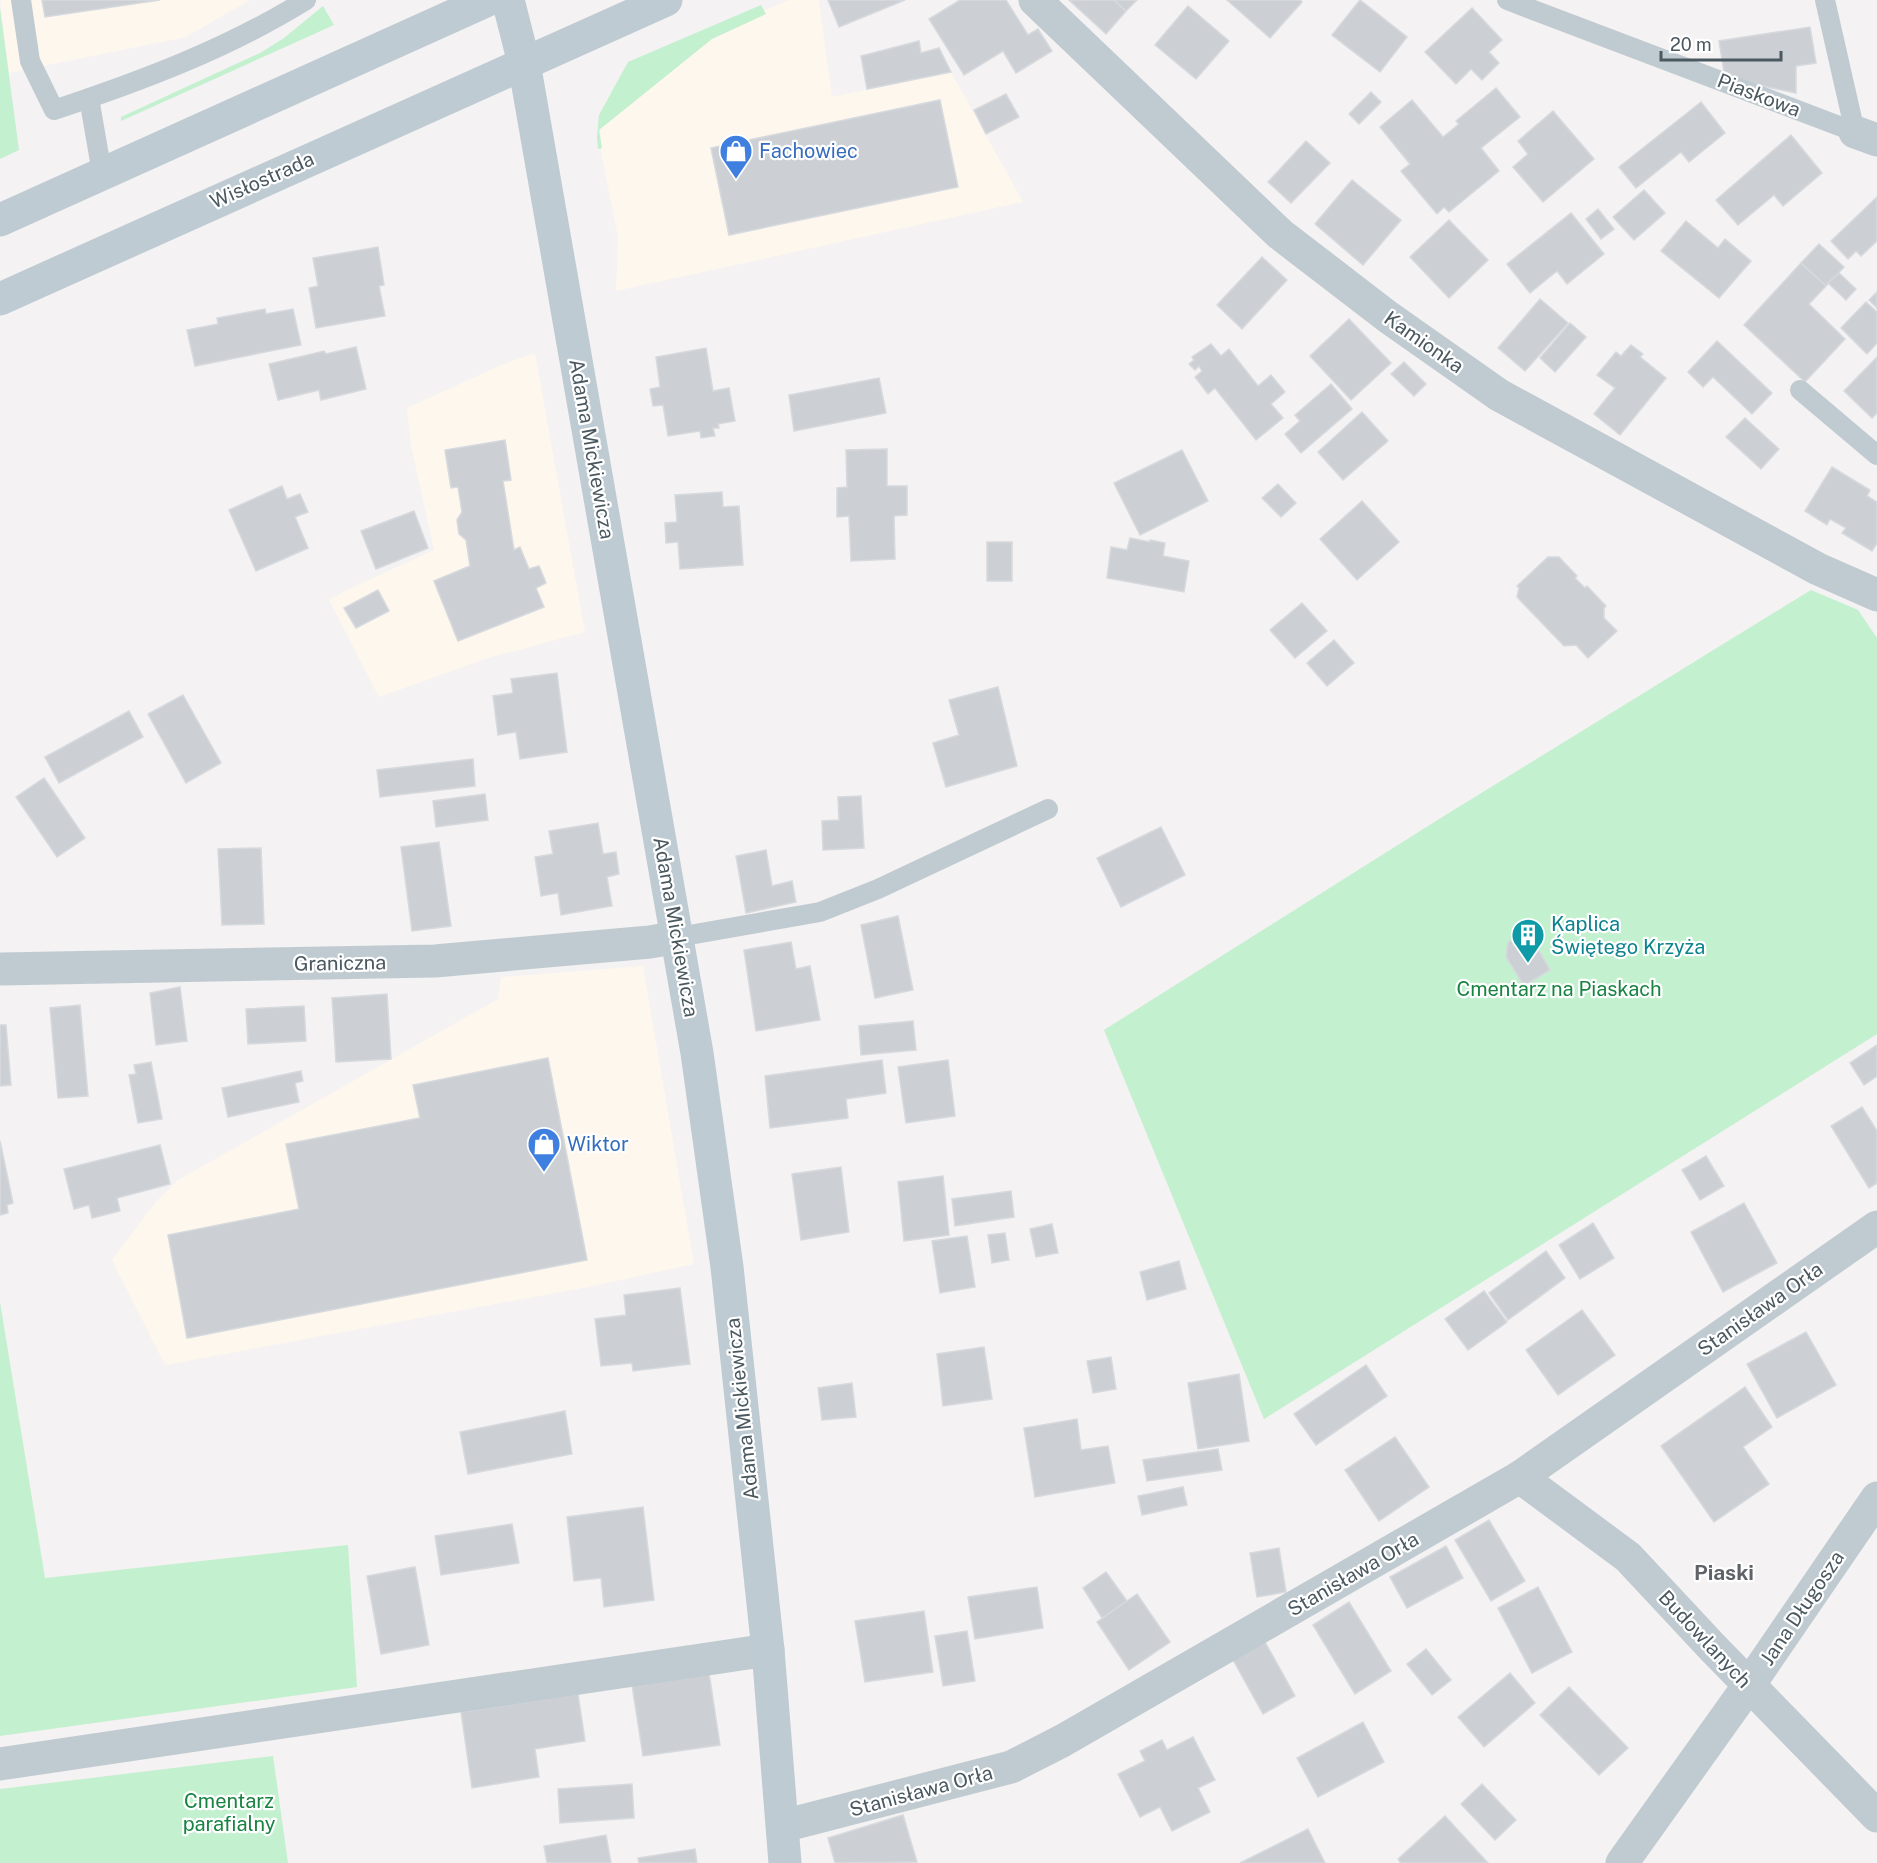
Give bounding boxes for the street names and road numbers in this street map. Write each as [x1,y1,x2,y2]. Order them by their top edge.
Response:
street label: Piaskowa [1714,68,1804,122]
street label: Wisłostrada [206,146,318,214]
street label: Kamionka [1380,306,1468,378]
street label: Adama Mickiewicza [564,357,620,541]
street label: Adama Mickiewicza [648,835,704,1019]
street label: Graniczna [294,950,386,976]
street label: Stanisława Orła [1693,1257,1827,1361]
street label: Adama Mickiewicza [721,1317,763,1501]
street label: Stanisława Orła [1283,1527,1423,1621]
street label: Jana Długosza [1755,1546,1849,1670]
street label: Budowlanych [1654,1585,1756,1693]
street label: Stanisława Orła [847,1760,995,1822]

